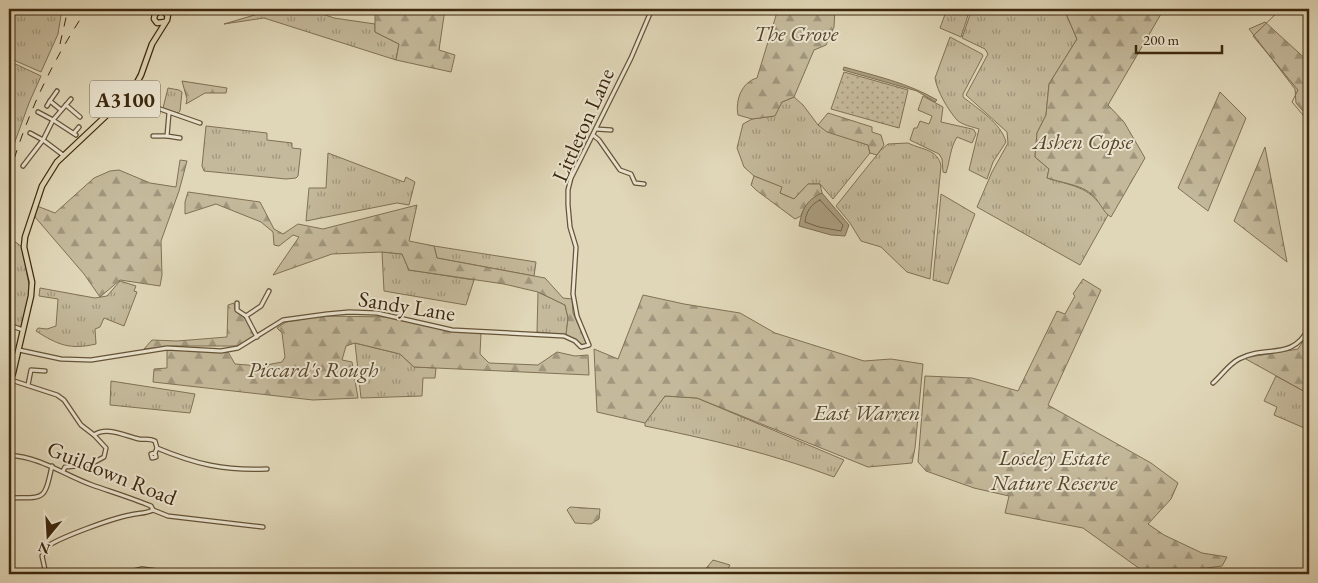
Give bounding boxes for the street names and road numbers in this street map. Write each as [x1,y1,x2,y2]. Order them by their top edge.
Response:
street label: Littleton Lane [545,63,621,186]
road number: A3100 [90,80,160,118]
street label: Sandy Lane [357,284,458,328]
street label: Guildown Road [43,434,182,512]

